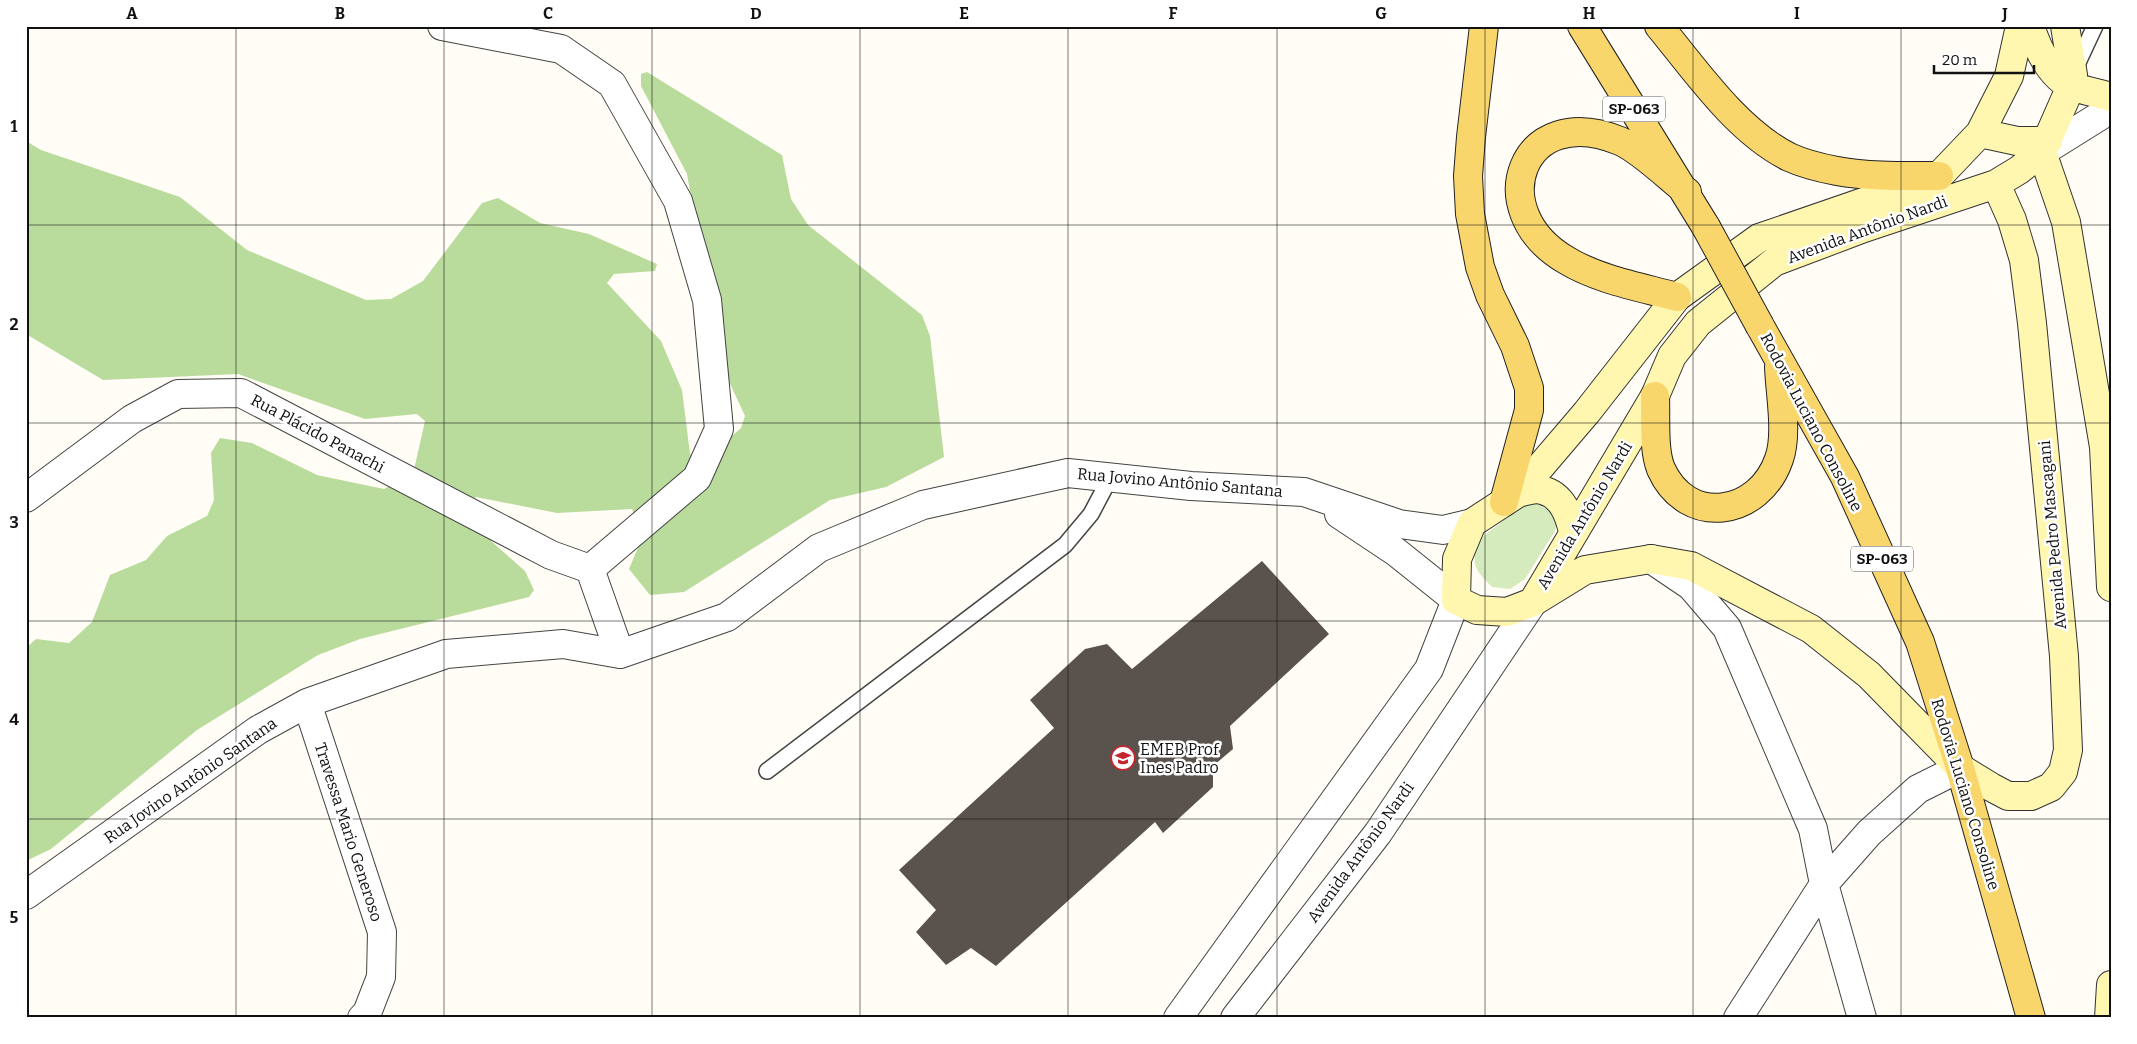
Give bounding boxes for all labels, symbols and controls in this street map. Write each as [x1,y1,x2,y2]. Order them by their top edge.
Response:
text: A [126,4,138,23]
text: B [335,4,345,23]
text: C [543,4,553,23]
text: D [750,4,762,23]
text: E [959,4,969,23]
text: F [1169,4,1178,23]
text: G [1375,4,1387,23]
text: H [1583,4,1596,23]
text: I [1794,4,1800,23]
text: J [2001,4,2008,23]
scale bar [1934,42,2034,74]
text: 20 m [1942,51,1978,69]
road number: SP-063 [1603,96,1665,122]
text: 1 [11,117,18,136]
street label: Avenida Antônio Nardi [1785,192,1950,267]
text: 2 [9,315,19,334]
street label: Rodovia Luciano Consoline [1756,330,1867,515]
street label: Rua Plácido Panachi [248,390,388,477]
street label: Avenida Antônio Nardi [1533,438,1636,593]
street label: Avenida Pedro Mascagani [2035,439,2070,630]
street label: Rua Jovino Antônio Santana [1076,464,1284,501]
text: 3 [9,513,19,532]
road number: SP-063 [1851,546,1913,572]
street label: Rodovia Luciano Consoline [1927,696,2004,892]
text: 4 [9,710,19,729]
street label: Rua Jovino Antônio Santana [100,713,280,847]
street label: Travessa Mario Generoso [311,740,386,924]
place label: EMEB Prof Ines Padro [1140,740,1220,777]
school or university icon: EMEB Prof Ines Padro [1110,745,1136,771]
street label: Avenida Antônio Nardi [1303,778,1418,926]
text: 5 [10,908,19,927]

